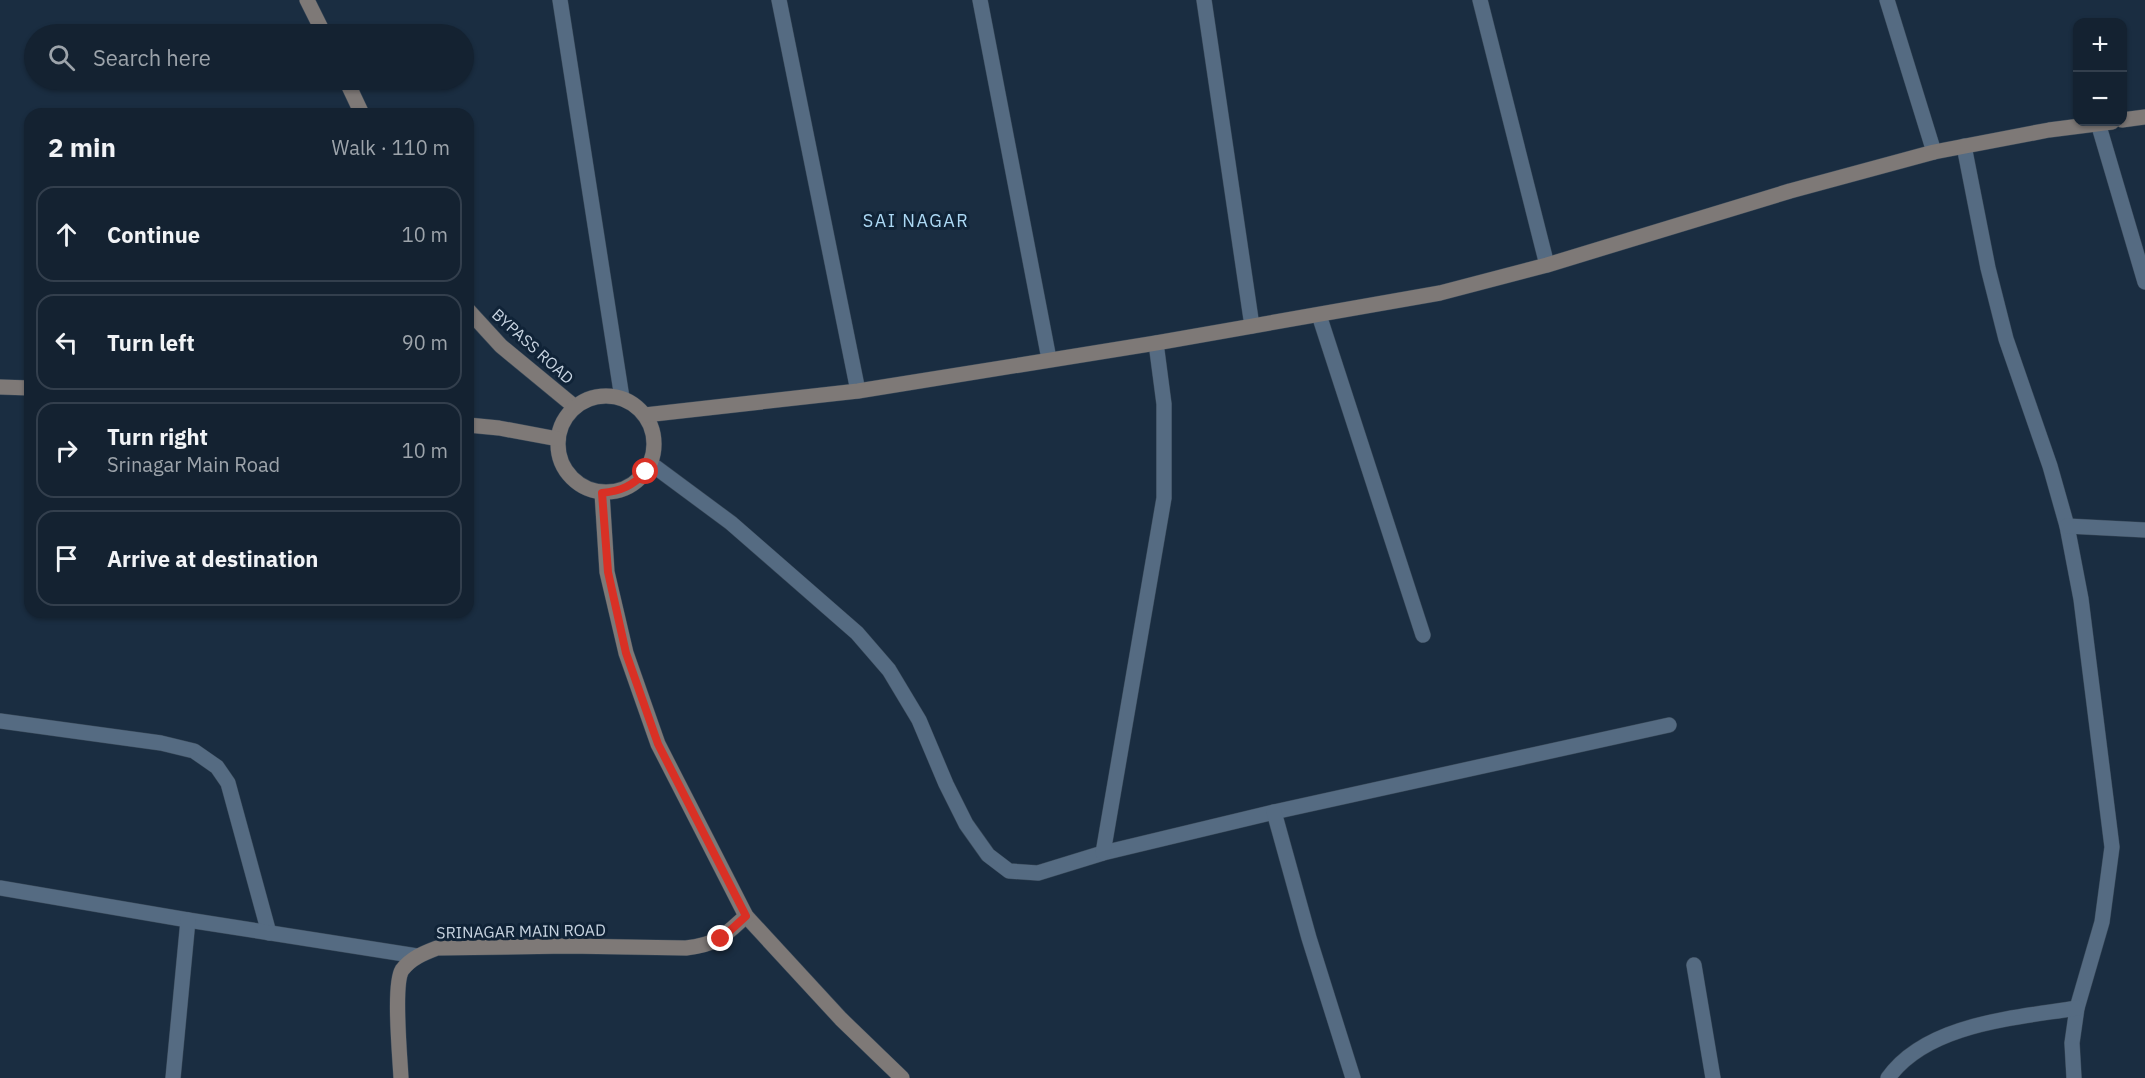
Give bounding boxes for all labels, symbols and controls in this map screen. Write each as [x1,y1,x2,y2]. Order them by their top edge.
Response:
map controls [2073,18,2127,126]
button: + [2073,18,2127,72]
search box [24,24,474,90]
icon: search [45,41,78,74]
text: Search here [93,43,211,72]
button: − [2073,72,2127,126]
text: 2 min [48,130,116,164]
text: Walk · 110 m [332,134,450,161]
district label: SAI NAGAR [863,209,969,232]
icon: ahead [50,218,83,251]
text: Continue [107,220,200,249]
text: 10 m [402,221,448,248]
street label: BYPASS ROAD [488,304,578,388]
icon: left [50,326,83,359]
text: Turn left [107,328,195,357]
text: 90 m [402,329,448,356]
text: Turn right [107,422,208,451]
icon: right [50,434,83,467]
text: 10 m [402,437,448,464]
text: Srinagar Main Road [107,451,280,478]
route start [632,458,658,484]
icon: arrive [50,542,83,575]
text: Arrive at destination [107,544,318,573]
street label: SRINAGAR MAIN ROAD [436,920,606,942]
route end [707,925,733,951]

